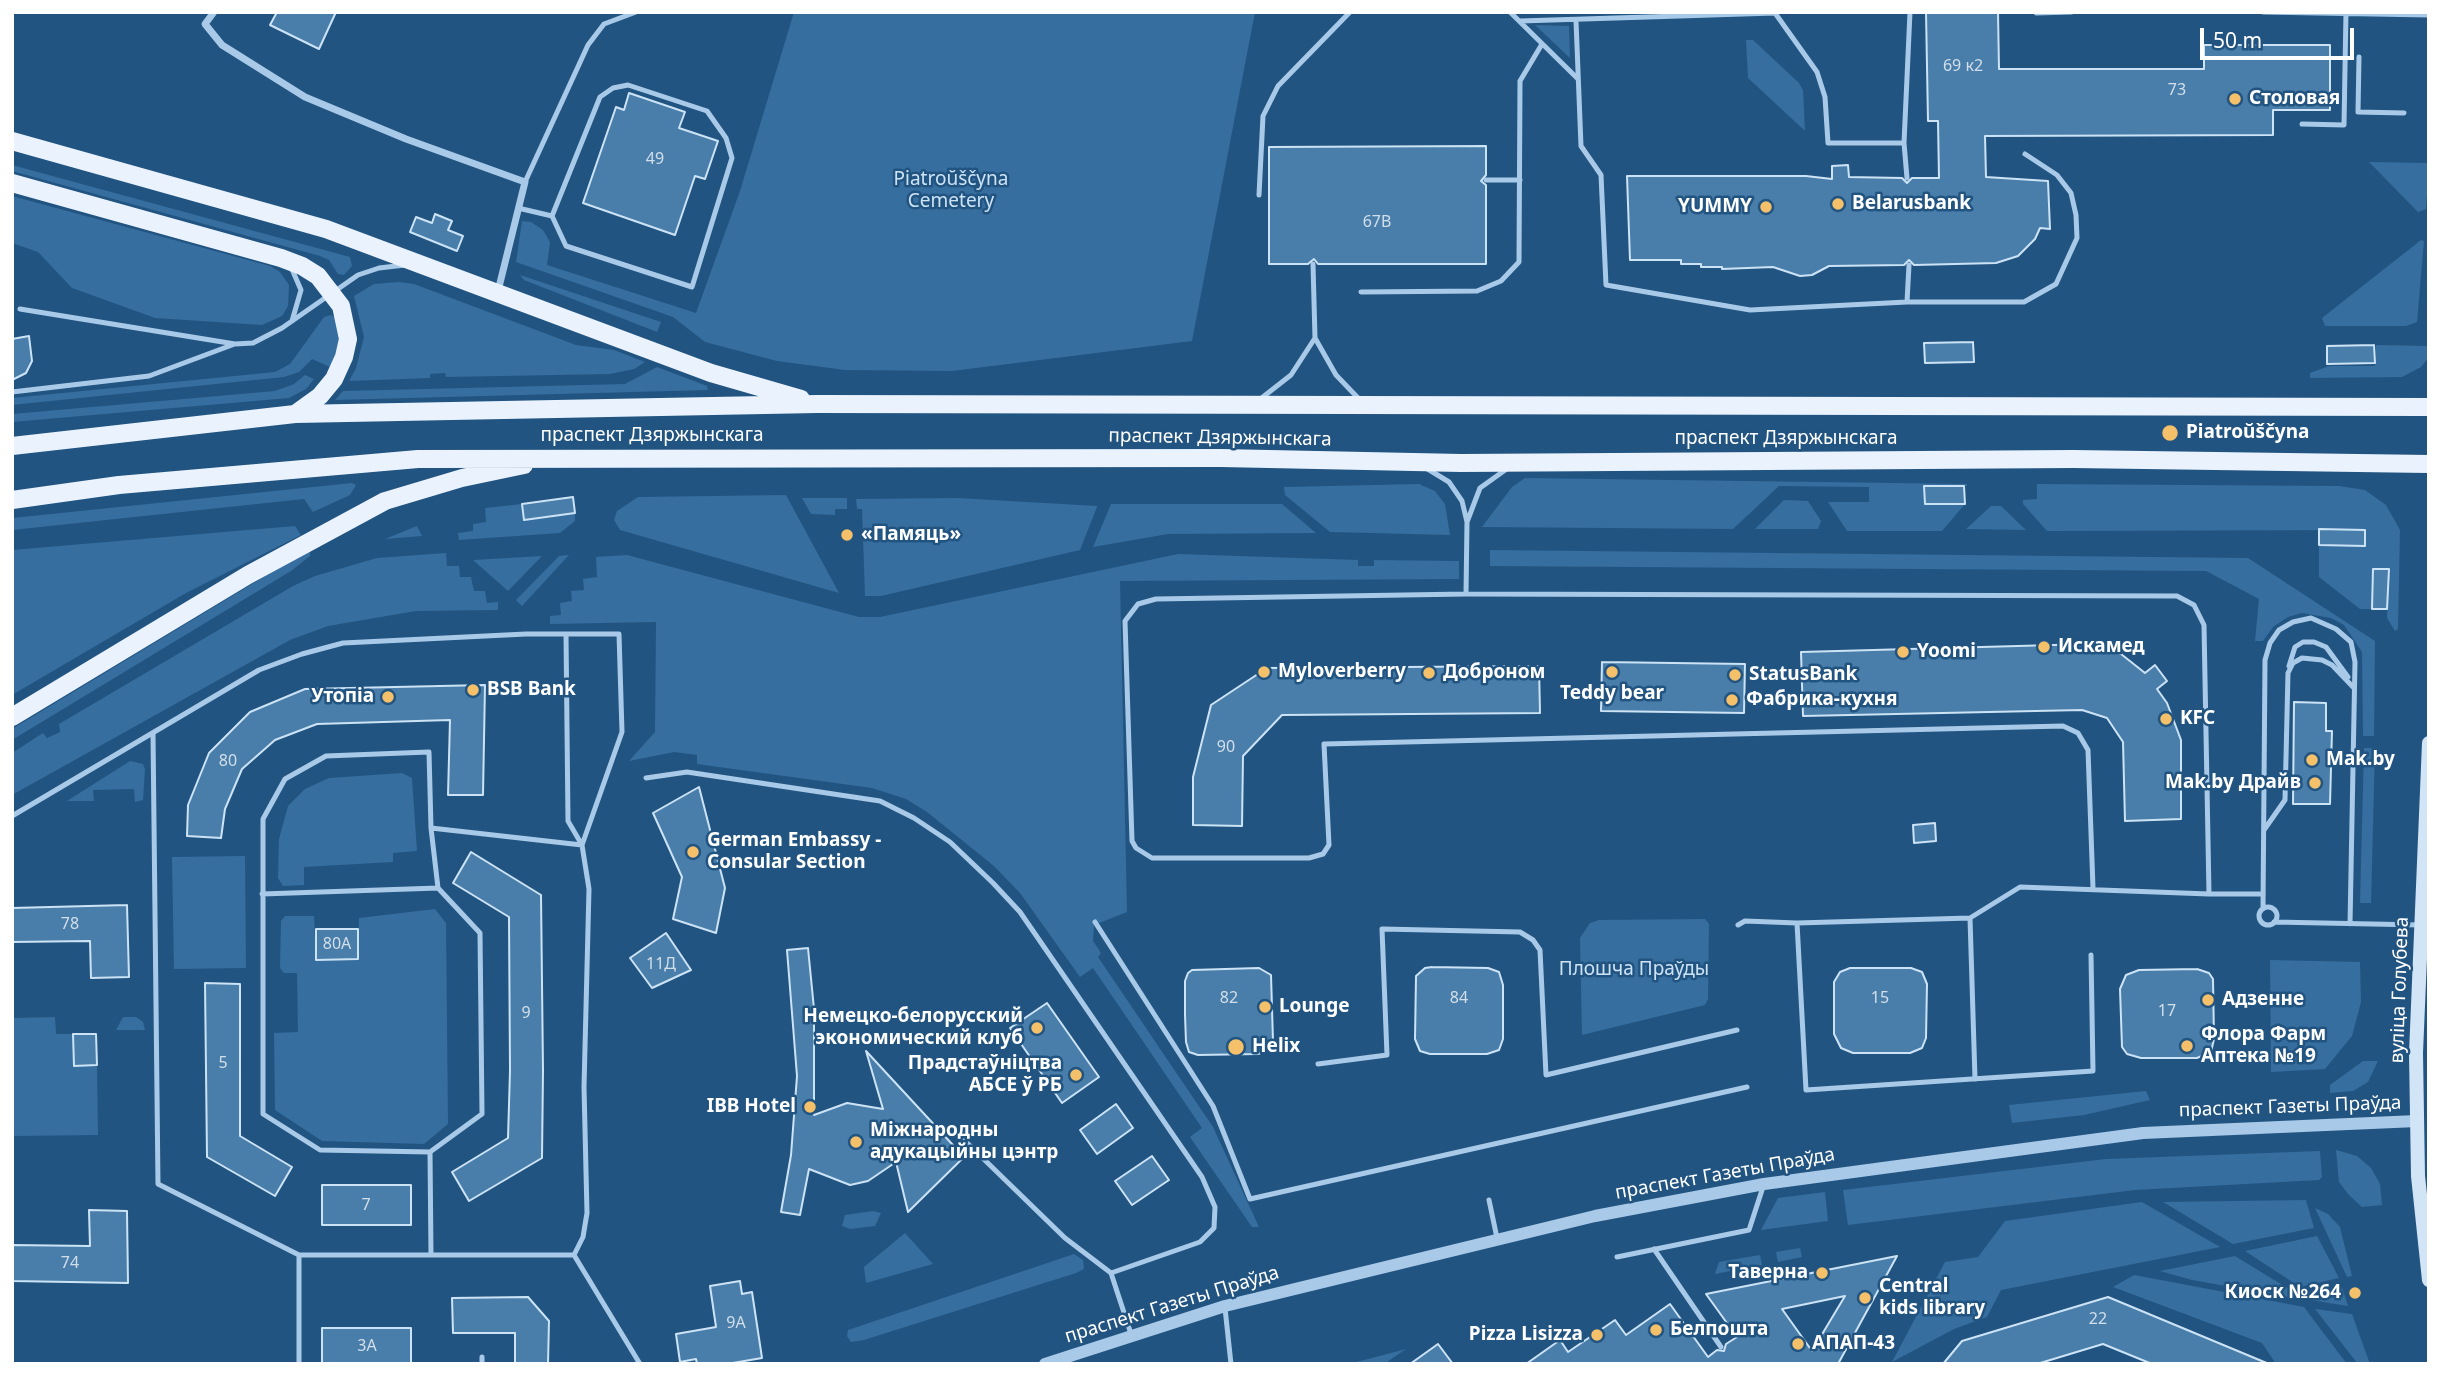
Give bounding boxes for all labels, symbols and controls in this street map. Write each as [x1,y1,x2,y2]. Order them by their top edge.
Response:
scale bar [2203,14,2357,58]
text: 50 m [2213,26,2262,54]
house number: 69 к2 [1943,56,1983,76]
house number: 73 [2168,80,2186,100]
place label: Столовая [2249,88,2340,110]
marker: Столовая [2227,91,2243,107]
house number: 49 [646,149,664,169]
park label: Piatroŭščyna Cemetery [894,169,1008,213]
place label: Belarusbank [1852,193,1971,215]
place label: YUMMY [1678,196,1752,218]
marker: Belarusbank [1830,196,1846,212]
marker: YUMMY [1758,199,1774,215]
house number: 67В [1363,212,1391,232]
place label: Piatroŭščyna [2186,422,2309,444]
marker: Piatroŭščyna [2160,423,2180,443]
street label: праспект Дзяржынскага [540,425,764,447]
street label: праспект Дзяржынскага [1108,425,1332,451]
street label: праспект Дзяржынскага [1674,428,1898,450]
place label: «Памяць» [861,524,961,546]
marker: «Памяць» [839,527,855,543]
place label: Искамед [2058,636,2145,658]
marker: Искамед [2036,639,2052,655]
place label: Yoomi [1917,641,1976,663]
marker: Yoomi [1895,644,1911,660]
place label: Myloverberry [1278,661,1406,683]
place label: Доброном [1443,662,1545,684]
marker: Myloverberry [1256,664,1272,680]
marker: Teddy bear [1604,664,1620,680]
place label: StatusBank [1749,664,1857,686]
marker: Доброном [1421,665,1437,681]
marker: StatusBank [1727,667,1743,683]
place label: BSB Bank [487,679,576,701]
marker: BSB Bank [465,682,481,698]
place label: Teddy bear [1560,683,1664,705]
place label: Утопiа [311,686,374,708]
marker: Утопiа [380,689,396,705]
place label: Фабрика-кухня [1746,689,1897,711]
marker: Фабрика-кухня [1724,692,1740,708]
place label: KFC [2180,708,2215,730]
marker: KFC [2158,711,2174,727]
house number: 90 [1217,737,1235,757]
place label: Mak.by [2326,749,2395,771]
house number: 80 [219,751,237,771]
marker: Mak.by [2304,752,2320,768]
place label: Маk.by Драйв [2165,772,2301,794]
marker: Маk.by Драйв [2307,775,2323,791]
place label: German Embassy - Consular Section [707,830,881,874]
marker: German Embassy - Consular Section [685,844,701,860]
house number: 78 [61,914,79,934]
street label: вуліца Голубева [2386,916,2414,1064]
house number: 80А [323,934,351,954]
house number: 11Д [646,954,676,974]
park label: Плошча Праўды [1559,959,1709,981]
house number: 82 [1220,988,1238,1008]
house number: 84 [1450,988,1468,1008]
house number: 15 [1871,988,1889,1008]
place label: Адзенне [2222,989,2304,1011]
marker: Адзенне [2200,992,2216,1008]
place label: Lounge [1279,996,1350,1018]
marker: Lounge [1257,999,1273,1015]
house number: 17 [2158,1001,2176,1021]
house number: 9 [521,1003,531,1023]
place label: Немецко-белорусский экономический клуб [803,1006,1023,1050]
marker: Немецко-белорусский экономический клуб [1029,1020,1045,1036]
place label: Флора Фарм Аптека №19 [2201,1024,2326,1068]
place label: Helix [1252,1036,1300,1058]
marker: Helix [1226,1037,1246,1057]
marker: Флора Фарм Аптека №19 [2179,1038,2195,1054]
house number: 5 [218,1053,228,1073]
place label: Прадстаўніцтва АБСЕ ў РБ [908,1053,1062,1097]
marker: Прадстаўніцтва АБСЕ ў РБ [1068,1067,1084,1083]
street label: праспект Газеты Праўда [2178,1092,2402,1122]
place label: IBB Hotel [707,1096,796,1118]
marker: IBB Hotel [802,1099,818,1115]
place label: Міжнародны адукацыйны цэнтр [870,1120,1058,1164]
marker: Міжнародны адукацыйны цэнтр [848,1134,864,1150]
street label: праспект Газеты Праўда [1613,1143,1837,1205]
house number: 7 [361,1195,371,1215]
house number: 74 [61,1253,79,1273]
street label: праспект Газеты Праўда [1062,1262,1282,1348]
place label: Таверна [1728,1262,1808,1284]
marker: Таверна [1814,1265,1830,1281]
place label: Central kids library [1879,1276,1985,1320]
place label: Киоск №264 [2224,1282,2341,1304]
marker: Киоск №264 [2347,1285,2363,1301]
marker: Central kids library [1857,1290,1873,1306]
house number: 22 [2089,1309,2107,1329]
house number: 9А [726,1313,746,1333]
place label: Белпошта [1670,1319,1768,1341]
marker: Белпошта [1648,1322,1664,1338]
place label: Pizza Lisizza [1469,1324,1583,1346]
marker: Pizza Lisizza [1589,1327,1605,1343]
place label: АПАП-43 [1812,1333,1895,1355]
house number: 3А [357,1336,377,1356]
marker: АПАП-43 [1790,1336,1806,1352]

